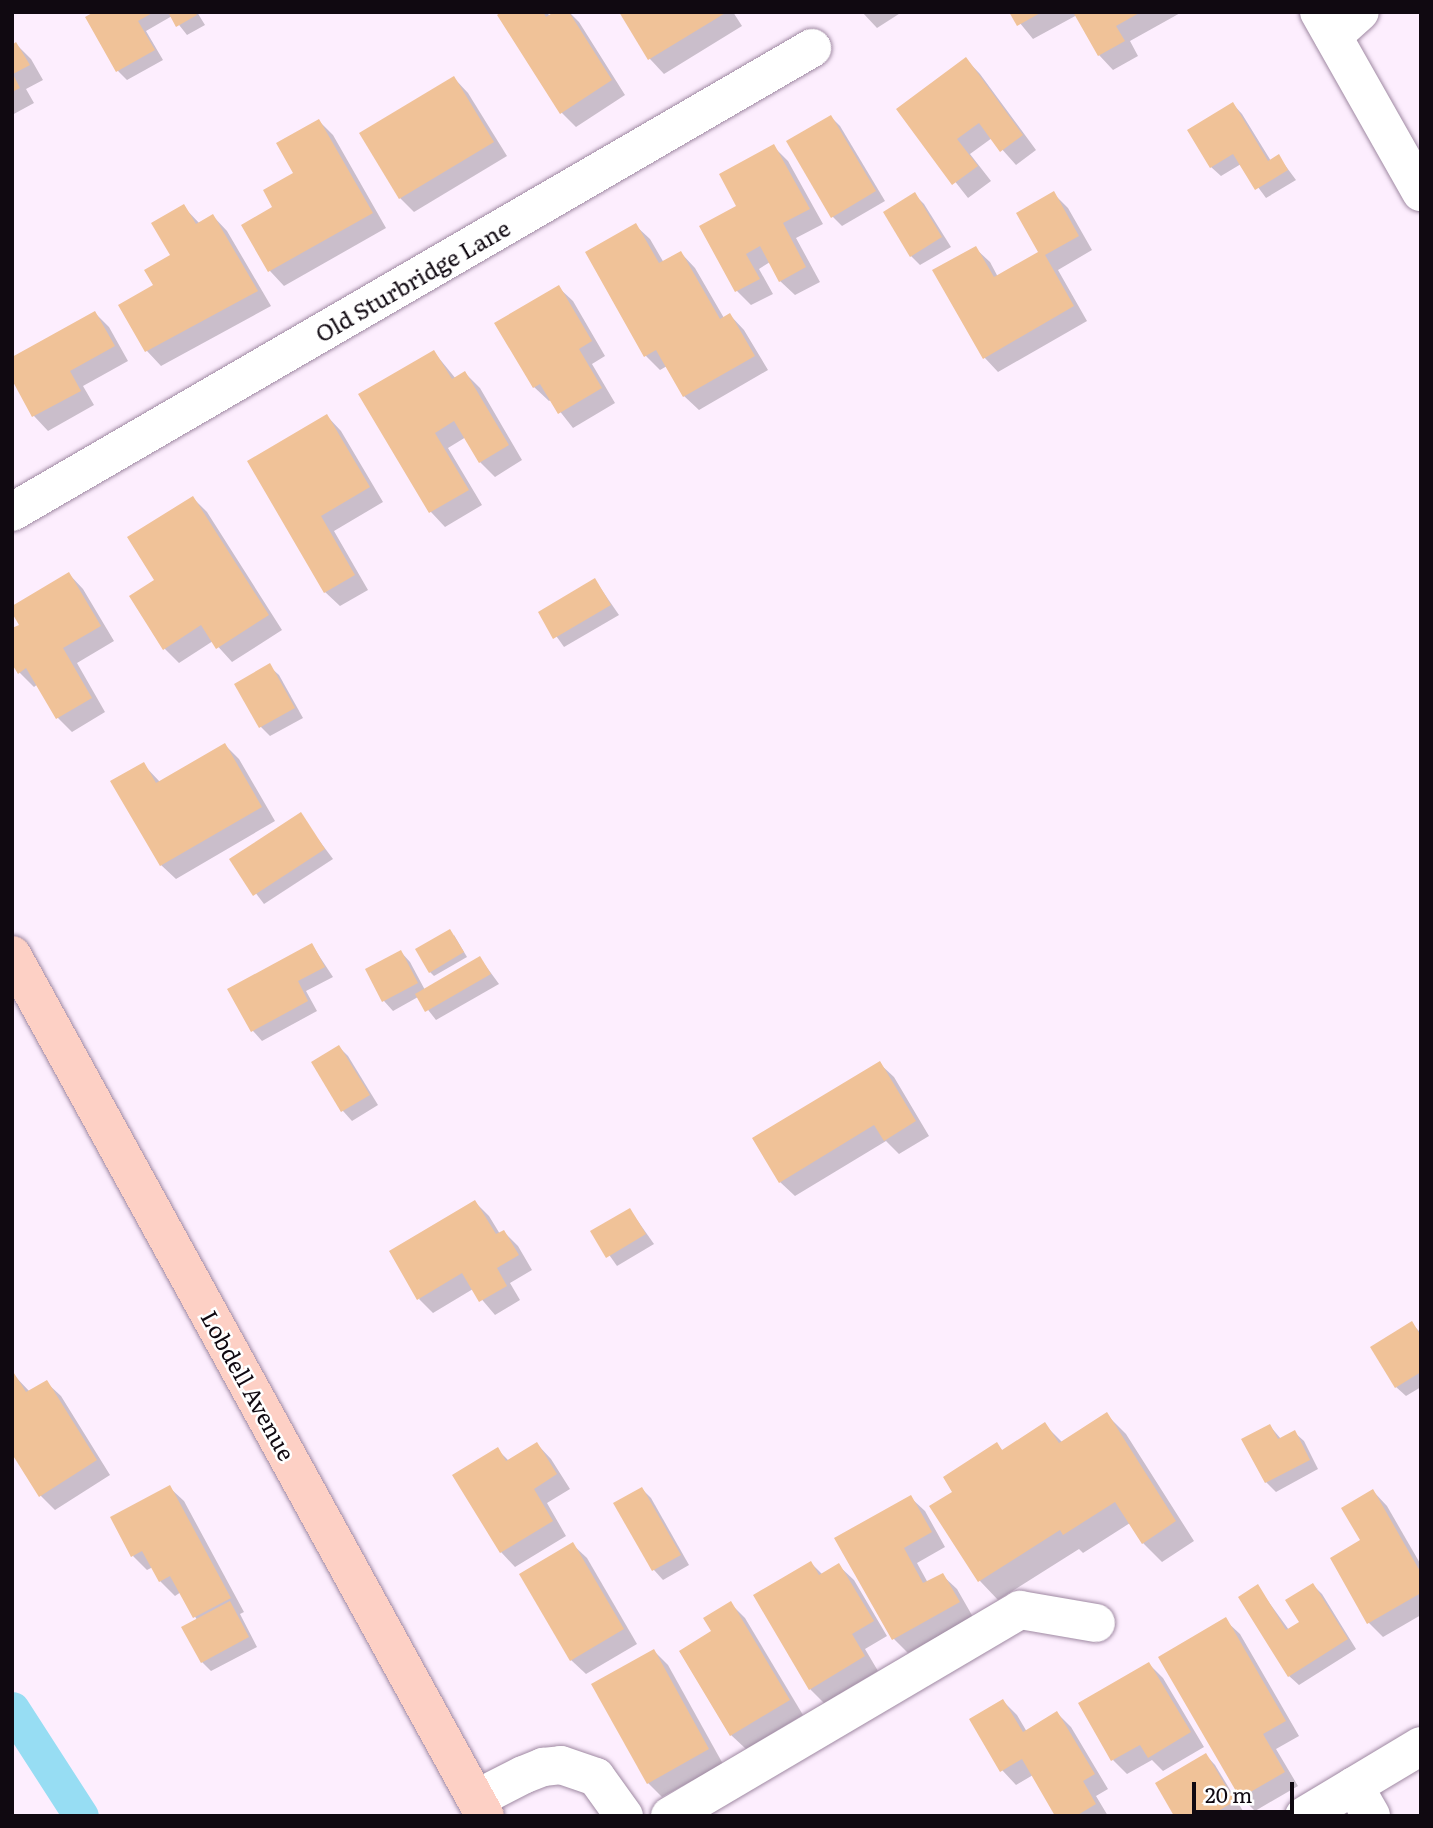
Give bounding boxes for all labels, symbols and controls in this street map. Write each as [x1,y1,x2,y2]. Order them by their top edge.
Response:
street label: Old Sturbridge Lane [310,213,514,347]
street label: Lobdell Avenue [196,1305,302,1465]
scale bar [1195,1769,1296,1813]
text: 20 m [1205,1778,1252,1809]

